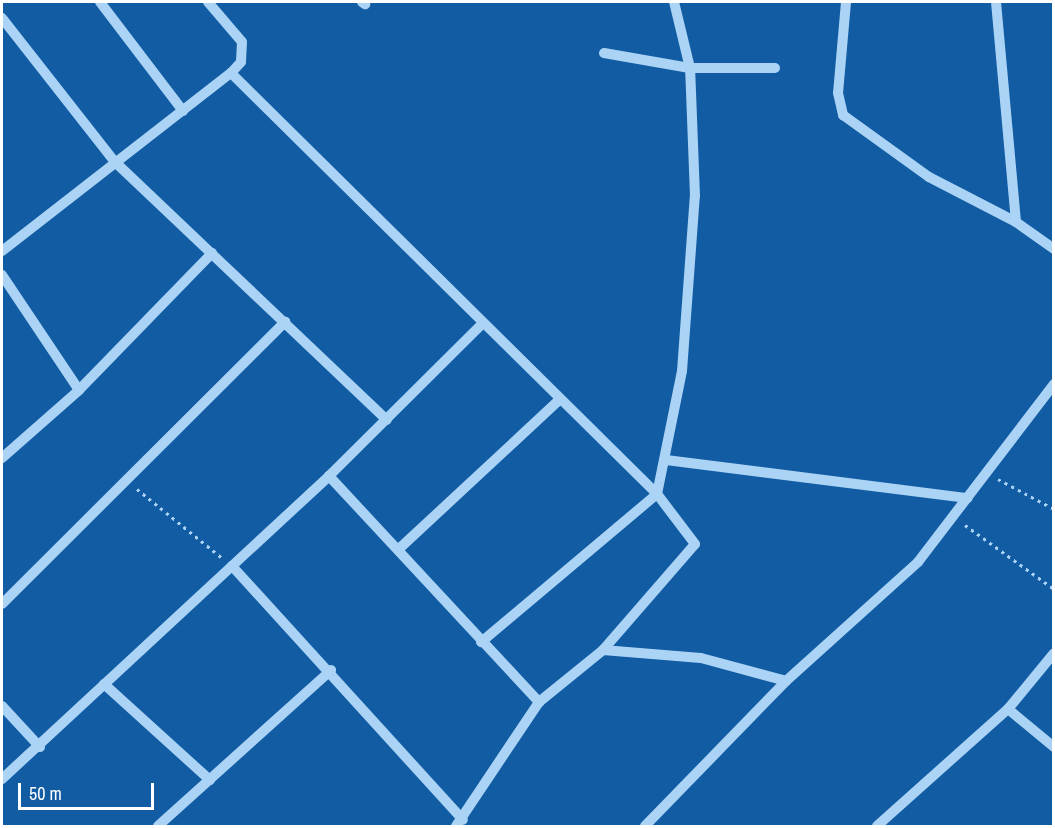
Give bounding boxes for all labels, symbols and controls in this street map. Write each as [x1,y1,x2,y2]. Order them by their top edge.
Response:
scale bar [21,771,158,809]
text: 50 m [29,781,62,806]

